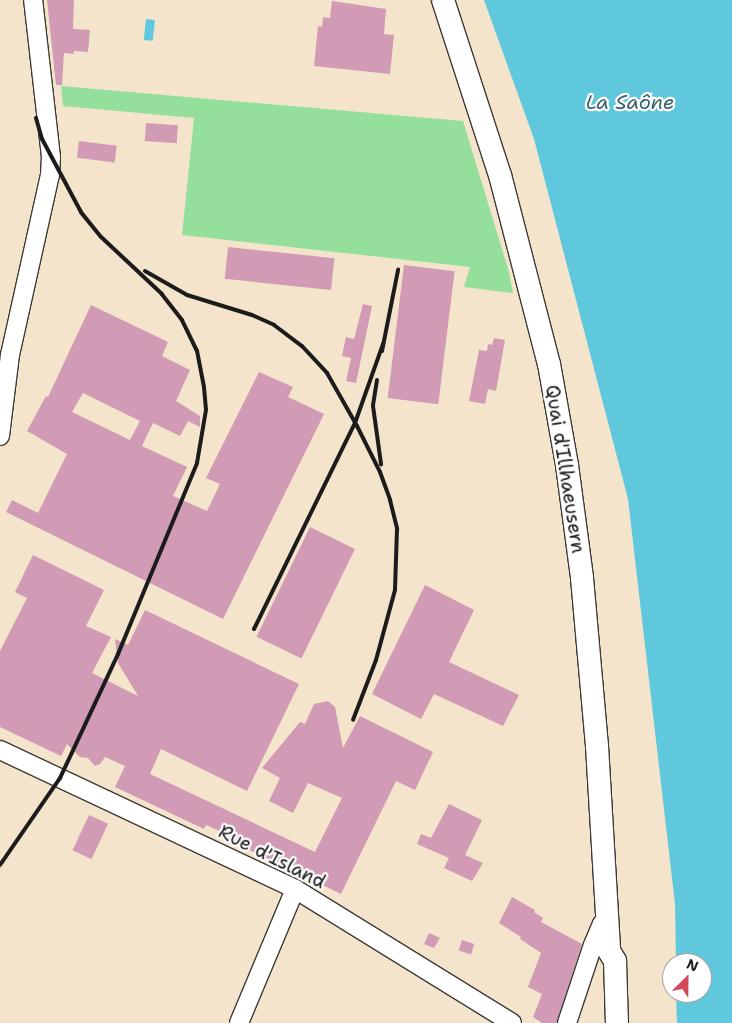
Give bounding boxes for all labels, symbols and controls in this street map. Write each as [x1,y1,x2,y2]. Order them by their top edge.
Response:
water label: La Saône [586,90,674,114]
street label: Quai d'Illhaeusern [540,383,590,555]
street label: Rue d'Island [215,820,329,894]
north arrow [662,953,712,1003]
text: N [684,955,701,976]

